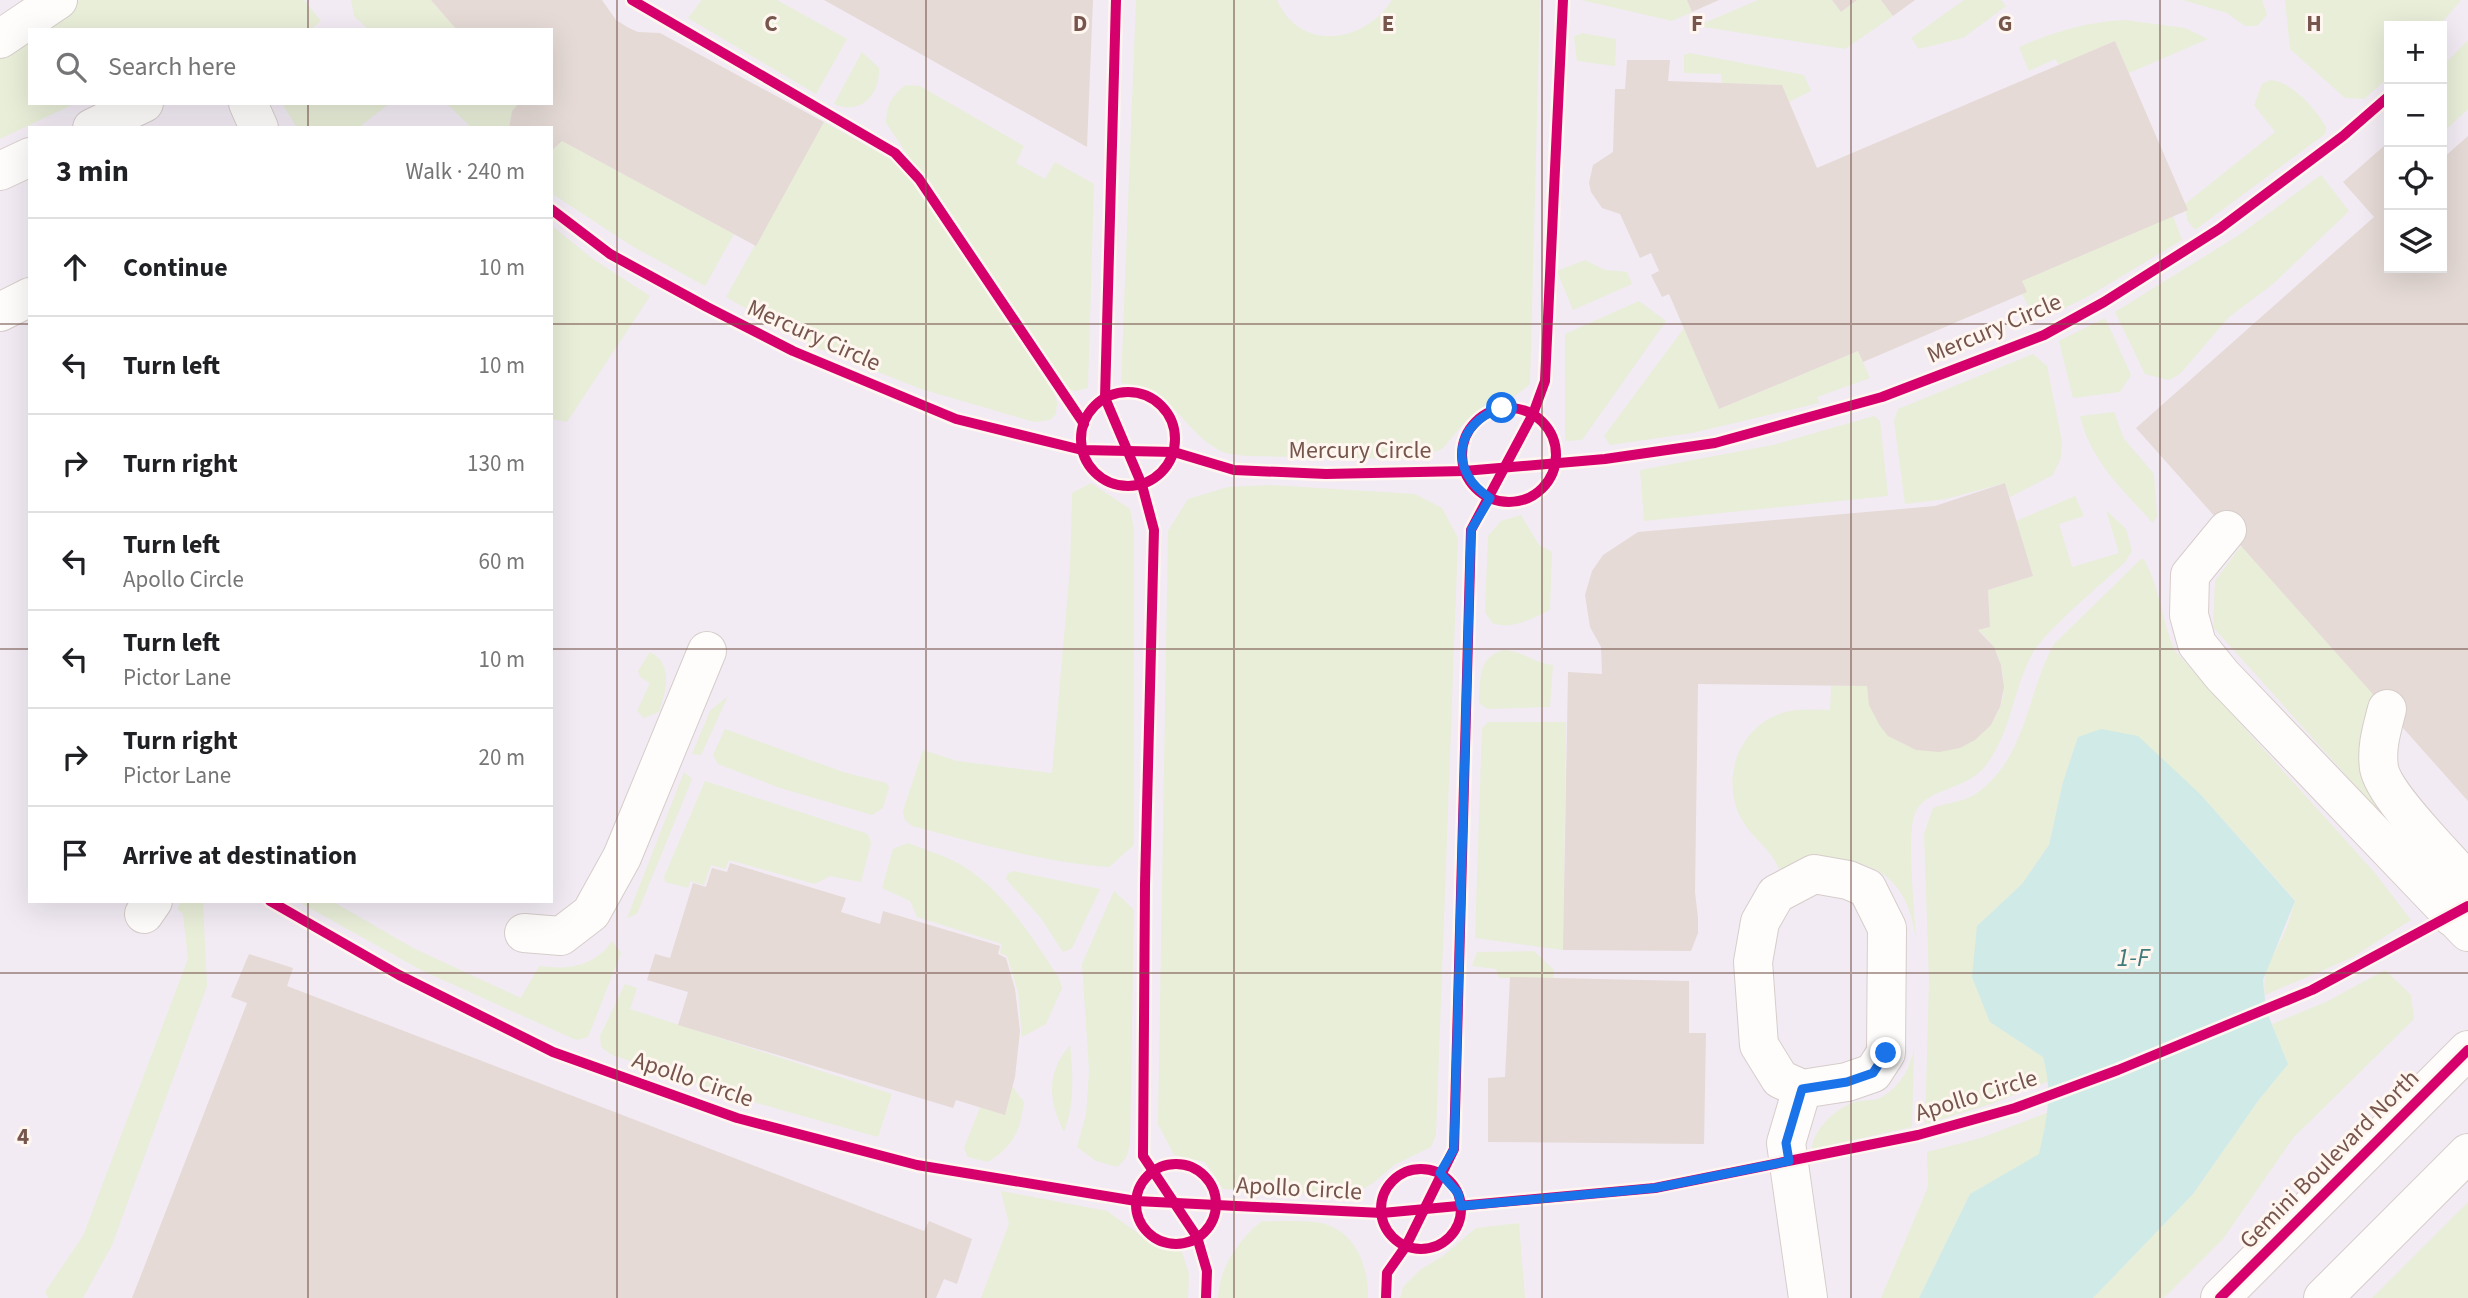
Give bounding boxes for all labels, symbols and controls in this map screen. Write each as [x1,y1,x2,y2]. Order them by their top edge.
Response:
text: C [764,7,778,40]
text: D [1073,7,1087,40]
text: E [1382,7,1394,40]
text: F [1691,7,1703,40]
text: G [1998,7,2012,40]
text: H [2306,7,2322,40]
map controls [2384,21,2447,273]
button: + [2384,21,2447,84]
search box [28,28,553,105]
icon: search [52,48,90,86]
text: Search here [108,48,236,85]
button: − [2384,84,2447,147]
button: locate [2384,147,2447,210]
text: 3 min [56,150,129,193]
text: Walk · 240 m [406,155,525,188]
button: layers [2384,210,2447,273]
icon: ahead [56,248,94,286]
text: Continue [123,249,228,286]
text: 10 m [478,251,525,284]
street label: Mercury Circle [1922,284,2067,373]
street label: Mercury Circle [741,290,886,381]
icon: left [56,346,94,384]
text: Turn left [123,347,220,384]
text: 10 m [478,349,525,382]
route start [1486,392,1517,423]
street label: Mercury Circle [1288,433,1432,468]
icon: right [56,444,94,482]
text: Turn right [123,445,238,482]
text: 130 m [467,447,525,480]
text: Turn left [123,526,220,563]
icon: left [56,542,94,580]
text: 60 m [478,545,525,578]
text: Apollo Circle [123,563,244,596]
text: Turn left [123,624,220,661]
icon: left [56,640,94,678]
text: 10 m [478,643,525,676]
text: Pictor Lane [123,661,231,694]
text: Turn right [123,722,238,759]
icon: right [56,738,94,776]
text: 20 m [478,741,525,774]
text: Pictor Lane [123,759,231,792]
icon: arrive [56,836,94,874]
text: Arrive at destination [123,837,357,874]
water label: 1-F [2117,939,2151,976]
route end [1870,1037,1901,1068]
street label: Apollo Circle [628,1042,758,1117]
street label: Apollo Circle [1911,1060,2042,1131]
street label: Gemini Boulevard North [2232,1062,2427,1257]
text: 4 [17,1120,29,1153]
street label: Apollo Circle [1235,1168,1363,1209]

